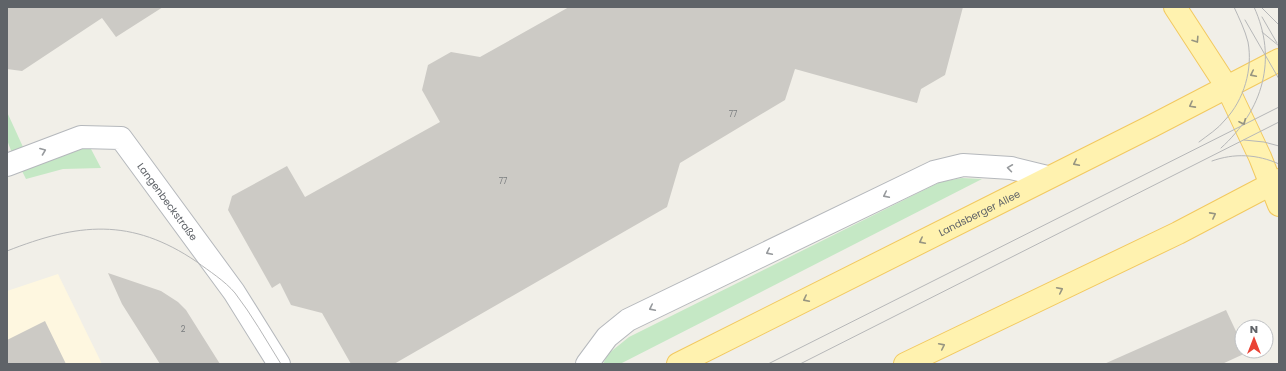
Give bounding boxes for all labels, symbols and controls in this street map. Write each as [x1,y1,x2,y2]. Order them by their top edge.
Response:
one-way arrow [1191,35,1198,42]
one-way arrow [1250,69,1257,77]
one-way arrow [1189,100,1197,108]
house number: 77 [729,109,738,120]
one-way arrow [1238,118,1246,125]
one-way arrow [40,148,47,156]
one-way arrow [1073,158,1080,166]
street label: Langenbeckstraße [134,159,201,244]
one-way arrow [1006,164,1013,173]
house number: 77 [499,176,508,187]
street label: Landsberger Allee [936,186,1023,240]
one-way arrow [883,190,890,198]
one-way arrow [1209,212,1216,220]
one-way arrow [919,236,927,243]
one-way arrow [766,247,773,254]
one-way arrow [1055,287,1063,295]
one-way arrow [803,294,811,302]
one-way arrow [649,303,656,311]
north arrow [1234,319,1274,359]
text: N [1250,321,1258,337]
house number: 2 [181,324,186,335]
one-way arrow [938,343,946,351]

